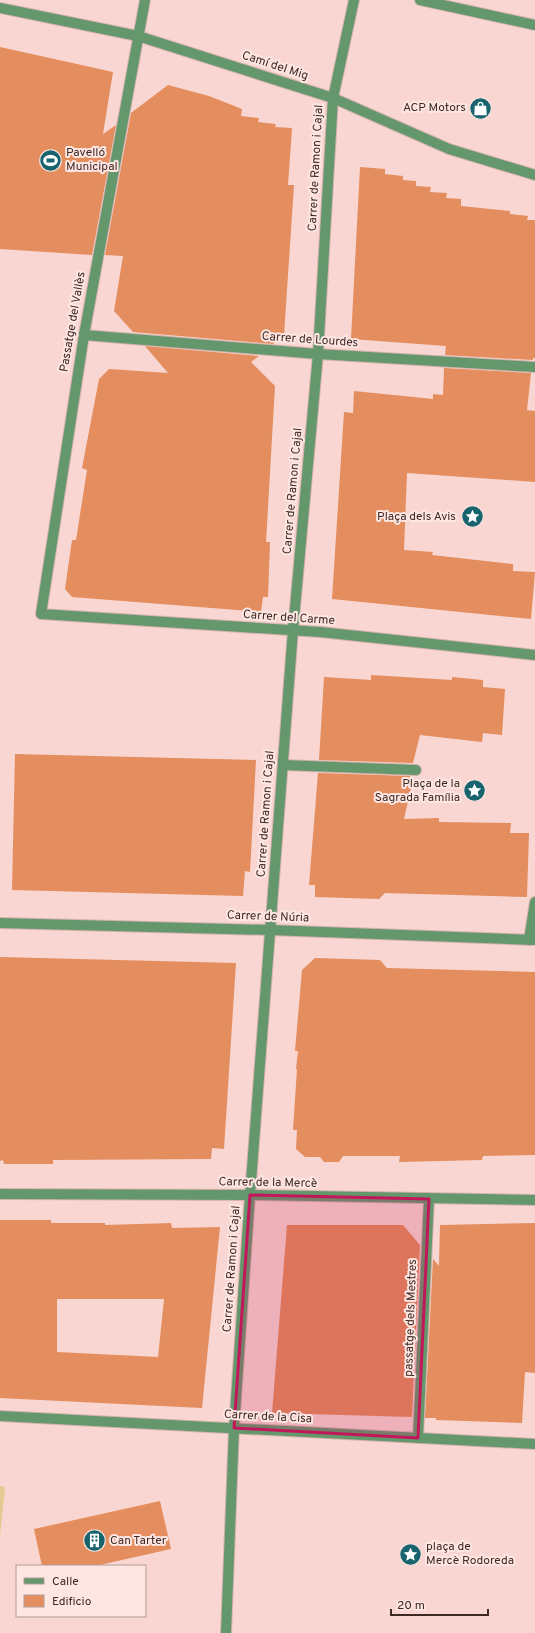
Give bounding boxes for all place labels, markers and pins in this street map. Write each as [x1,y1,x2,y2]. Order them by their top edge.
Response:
shop icon: ACP Motors [468,95,494,121]
place label: ACP Motors [403,100,466,116]
place label: Pavelló Municipal [66,145,118,175]
sports icon: Pavelló Municipal [37,147,63,173]
place icon: Plaça dels Avis [459,504,485,530]
place label: Plaça dels Avis [377,509,456,525]
place label: Plaça de la Sagrada Família [375,776,460,806]
place icon: Plaça de la Sagrada Família [462,778,488,804]
building icon: Can Tarter [81,1528,107,1554]
place label: Can Tarter [110,1533,167,1549]
place label: plaça de Mercè Rodoreda [426,1539,514,1569]
place icon: plaça de Mercè Rodoreda [398,1541,424,1567]

